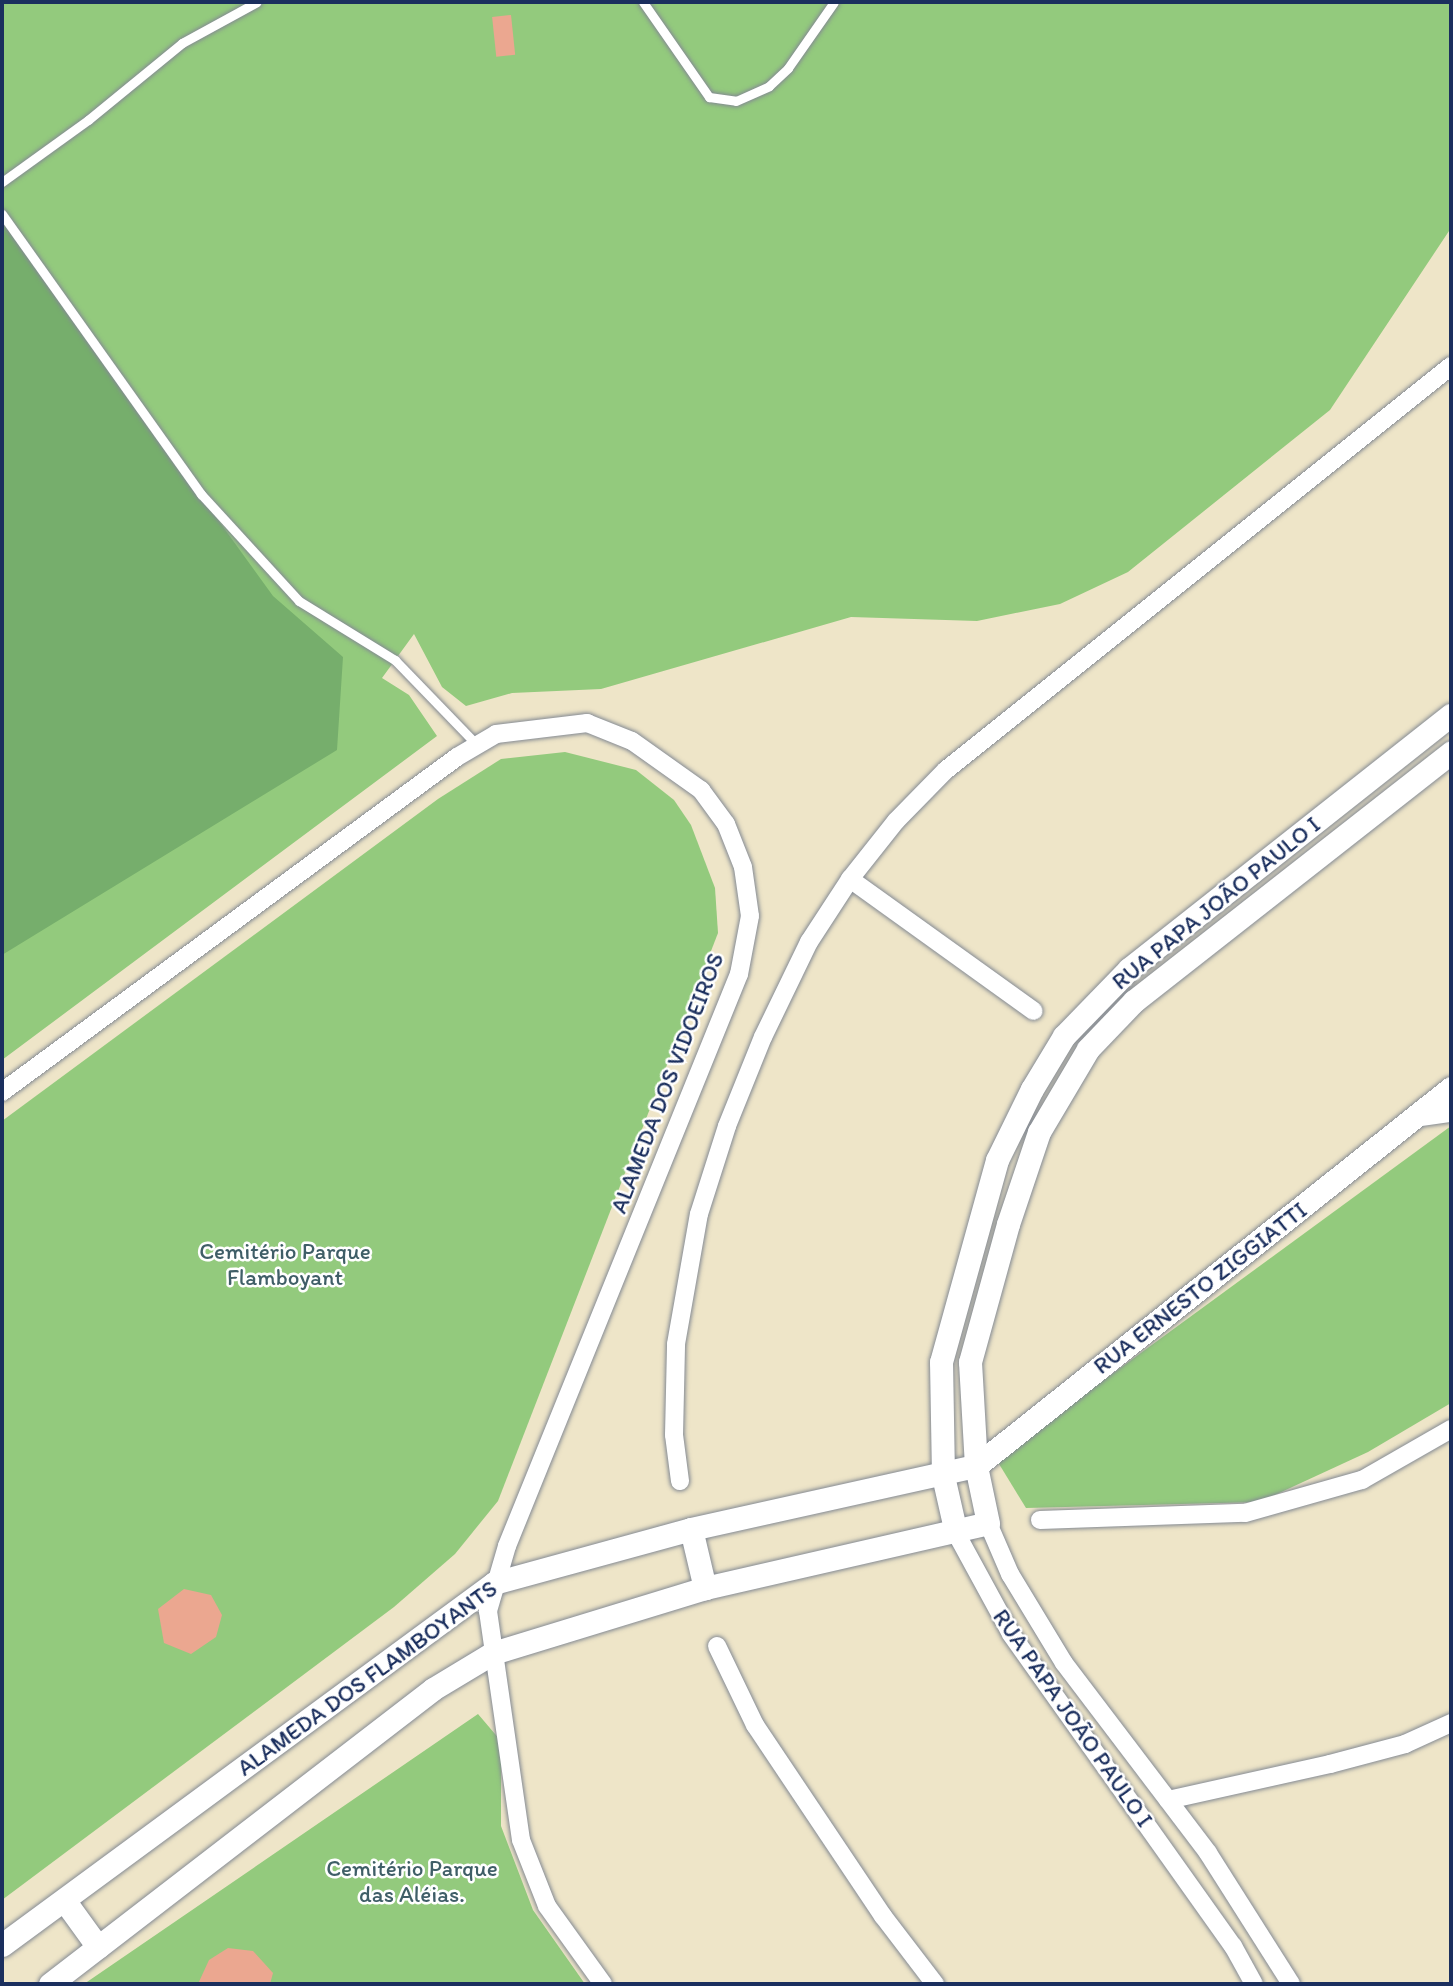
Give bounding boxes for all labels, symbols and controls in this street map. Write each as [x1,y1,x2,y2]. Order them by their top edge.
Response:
street label: RUA PAPA JOÃO PAULO I [1107,811,1325,995]
street label: ALAMEDA DOS VIDOEIROS [605,949,729,1217]
street label: RUA ERNESTO ZIGGIATTI [1089,1197,1311,1379]
park label: Cemitério Parque Flamboyant [199,1237,371,1291]
street label: ALAMEDA DOS FLAMBOYANTS [232,1575,502,1781]
street label: RUA PAPA JOÃO PAULO I [988,1605,1158,1831]
park label: Cemitério Parque das Aléias. [326,1854,498,1908]

